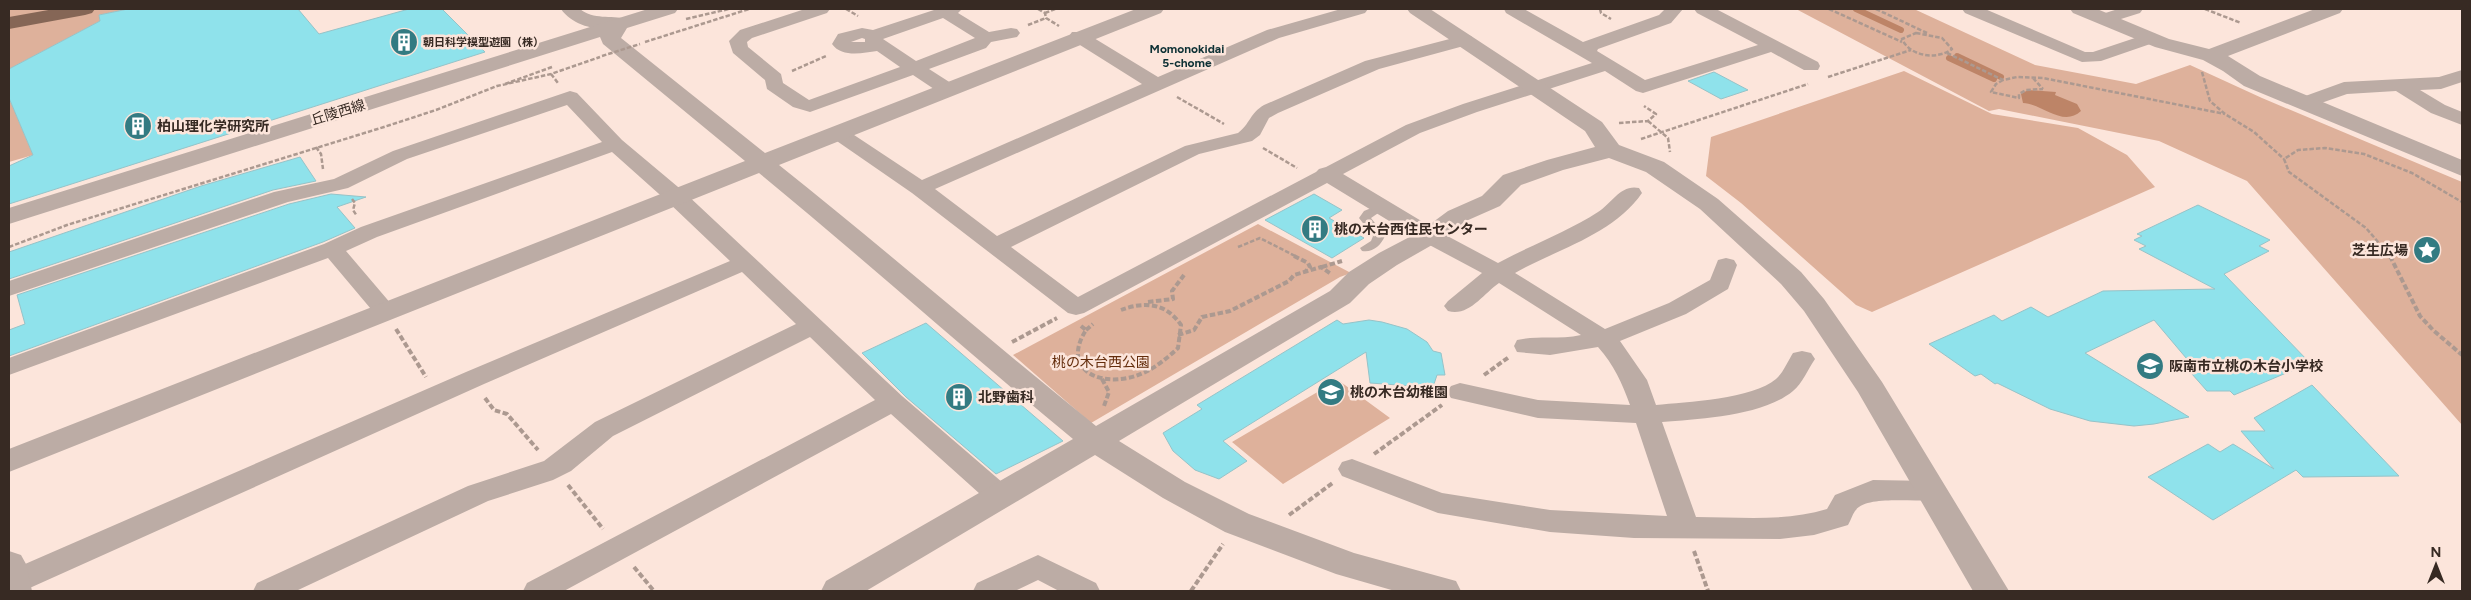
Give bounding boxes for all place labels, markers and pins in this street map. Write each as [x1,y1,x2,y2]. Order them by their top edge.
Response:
building icon: 朝日科学模型遊園（株） [389,27,419,57]
place label: 朝日科学模型遊園（株） [423,36,544,49]
building icon: 柏山理化学研究所 [123,111,153,141]
place label: 柏山理化学研究所 [157,118,269,135]
building icon: 桃の木台西住民センター [1300,214,1330,244]
place label: 桃の木台西住民センター [1334,221,1488,238]
place icon: 芝生広場 [2412,235,2442,265]
place label: 芝生広場 [2352,242,2408,259]
school or university icon: 阪南市立桃の木台小学校 [2135,351,2165,381]
place label: 阪南市立桃の木台小学校 [2169,358,2323,375]
school or university icon: 桃の木台幼稚園 [1316,377,1346,407]
building icon: 北野歯科 [944,382,974,412]
place label: 桃の木台幼稚園 [1350,384,1448,401]
place label: 北野歯科 [978,389,1034,406]

